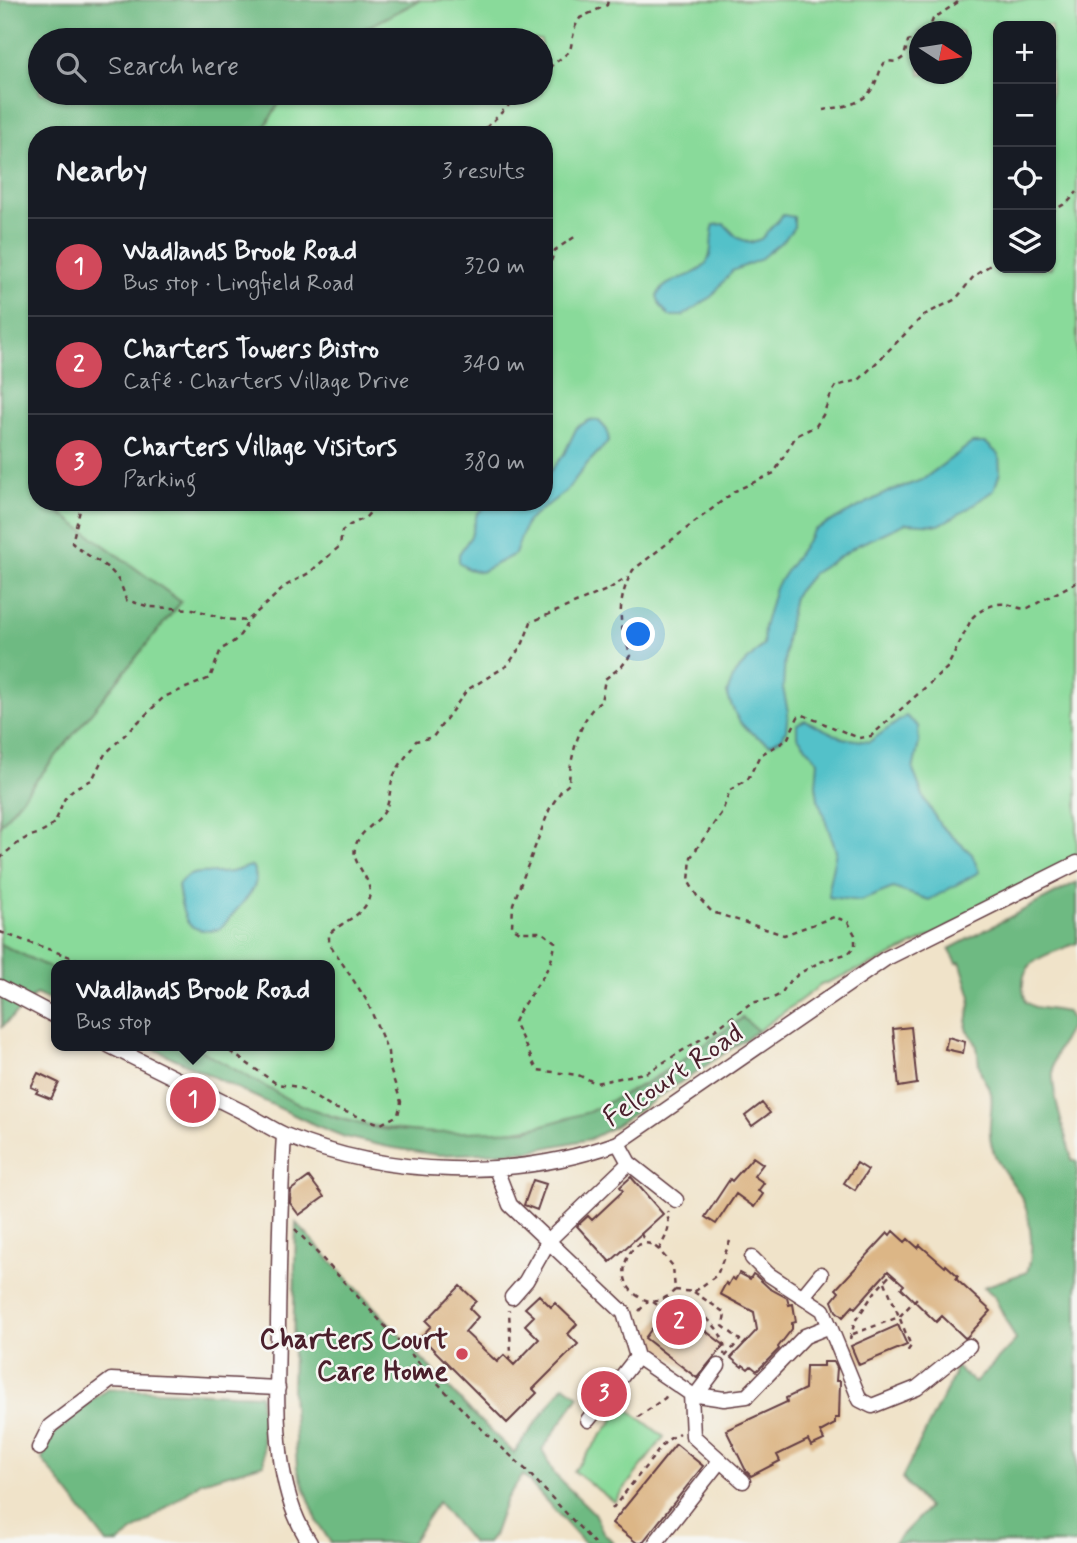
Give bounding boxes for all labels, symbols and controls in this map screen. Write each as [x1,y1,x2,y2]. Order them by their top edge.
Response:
north arrow [909,21,972,84]
map controls [993,21,1056,273]
button: + [993,21,1056,84]
search box [28,28,553,105]
icon: search [52,48,90,86]
text: Search here [108,50,239,84]
button: − [993,84,1056,147]
button: locate [993,147,1056,210]
text: Nearby [56,152,147,191]
text: 3 results [442,157,525,187]
button: layers [993,210,1056,273]
text: Wadlands Brook Road [123,235,357,269]
text: 1 [74,252,84,282]
text: 320 m [464,252,525,282]
text: Bus stop · Lingfield Road [123,269,354,299]
text: Charters Towers Bistro [123,333,379,367]
text: 2 [73,350,85,380]
text: 340 m [462,350,525,380]
text: Café · Charters Village Drive [123,367,409,397]
text: Charters Village Visitors [123,431,397,465]
text: 3 [74,448,84,478]
text: 380 m [464,448,525,478]
text: Parking [123,465,196,495]
your location [621,617,655,651]
popup [51,960,335,1051]
text: Wadlands Brook Road [76,974,310,1008]
text: Bus stop [76,1008,152,1038]
street label: Felcourt Road [596,1016,751,1137]
pin: 1 [170,1074,216,1126]
pin: 2 [656,1296,702,1348]
place label: Charters Court Care Home [259,1322,448,1391]
marker: Charters Court Care Home [454,1346,470,1362]
pin: 3 [581,1368,627,1420]

